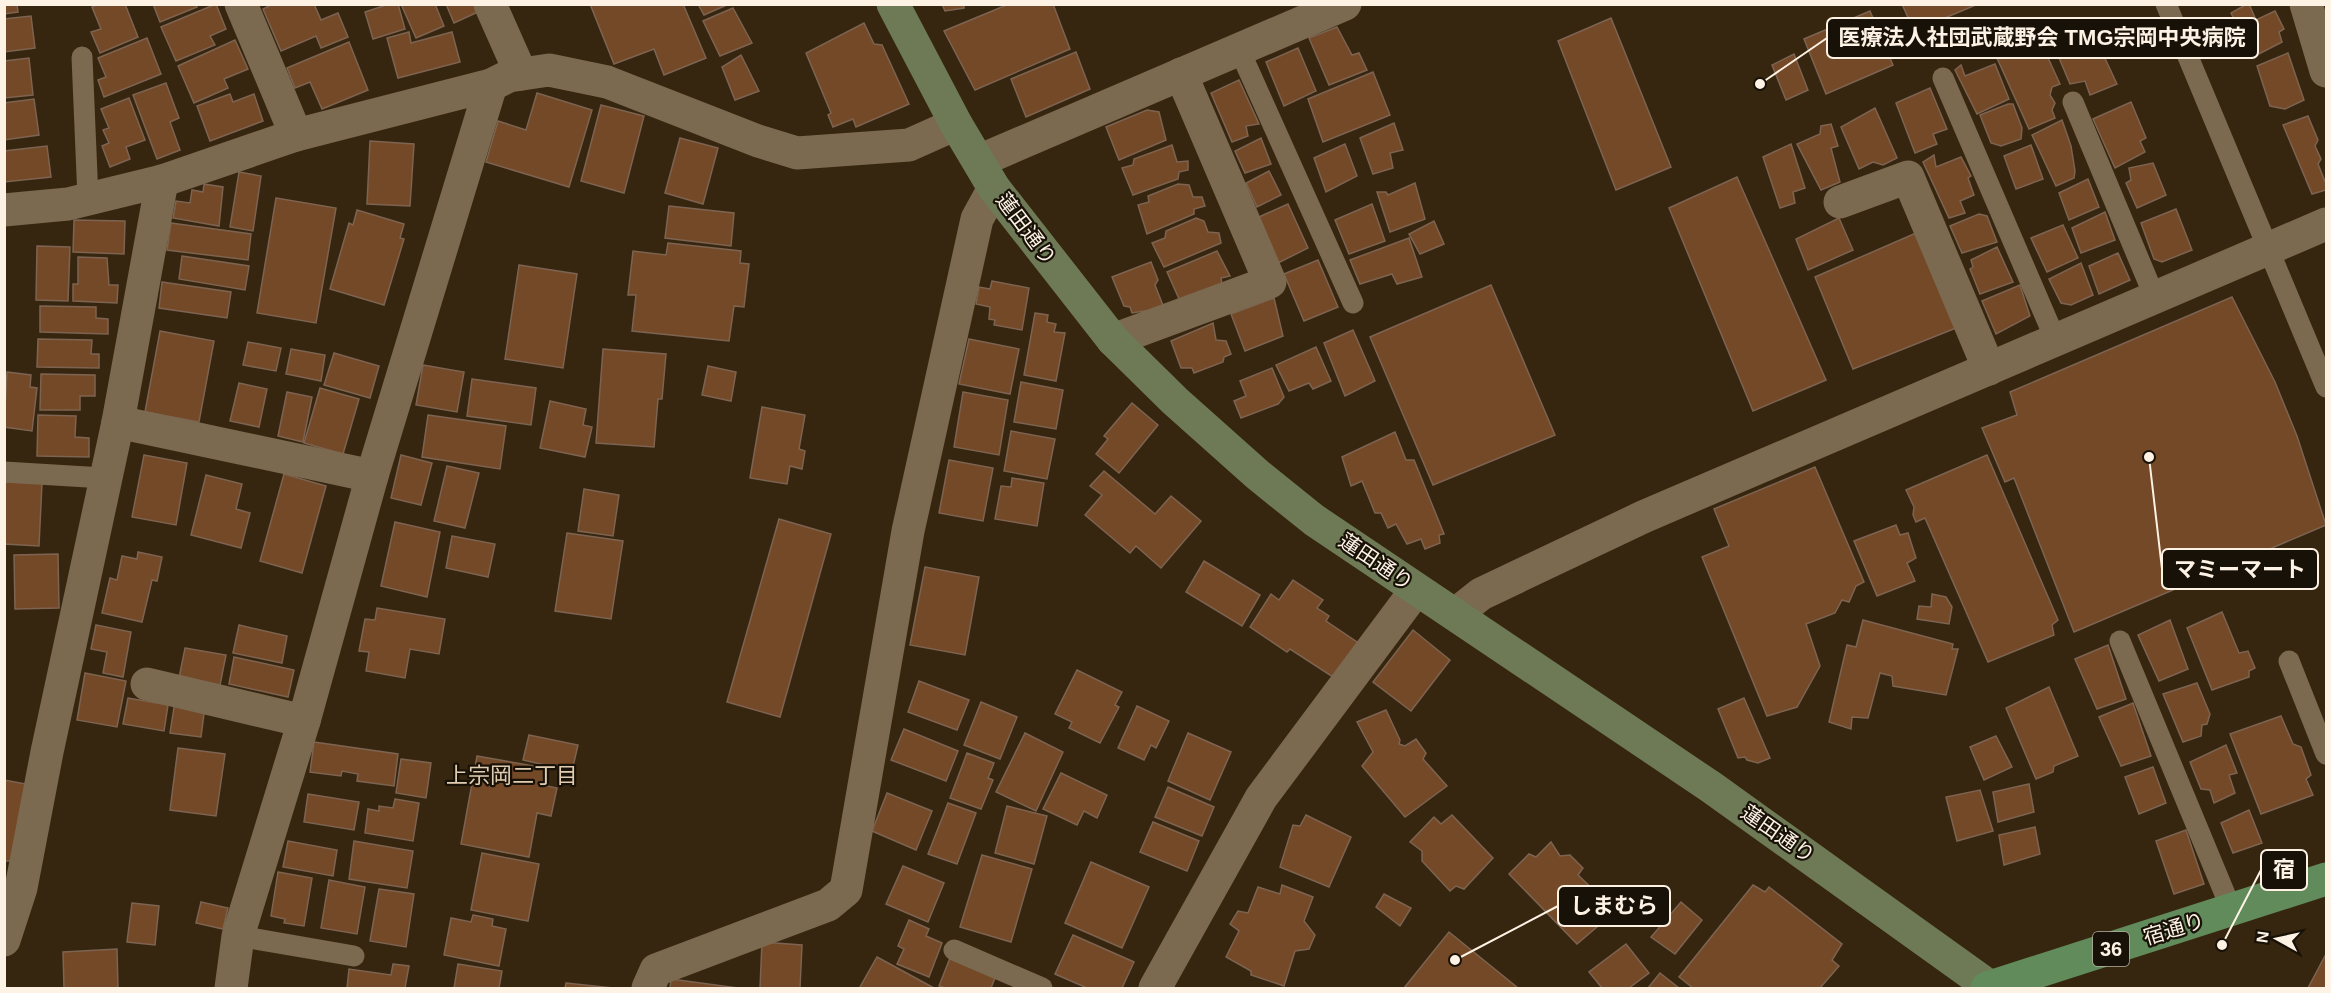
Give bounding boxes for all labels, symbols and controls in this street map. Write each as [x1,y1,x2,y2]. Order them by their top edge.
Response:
callout: 医療法人社団武蔵野会 TMG宗岡中央病院 [1827,18,2258,58]
text: 医療法人社団武蔵野会 TMG宗岡中央病院 [1839,25,2246,50]
street label: 蓮田通り [992,188,1061,269]
street label: 蓮田通り [1335,529,1418,595]
callout: マミーマート [2162,549,2318,589]
text: マミーマート [2174,557,2306,582]
district label: 上宗岡二丁目 [446,763,578,788]
street label: 蓮田通り [1737,800,1819,867]
callout: 宿 [2261,850,2307,890]
text: 宿 [2273,857,2295,882]
callout: しまむら [1558,886,1670,926]
text: しまむら [1570,893,1658,918]
street label: 宿通り [2140,908,2207,949]
north arrow [2247,909,2307,969]
text: N [2253,930,2272,944]
road number: 36 [2093,932,2129,966]

